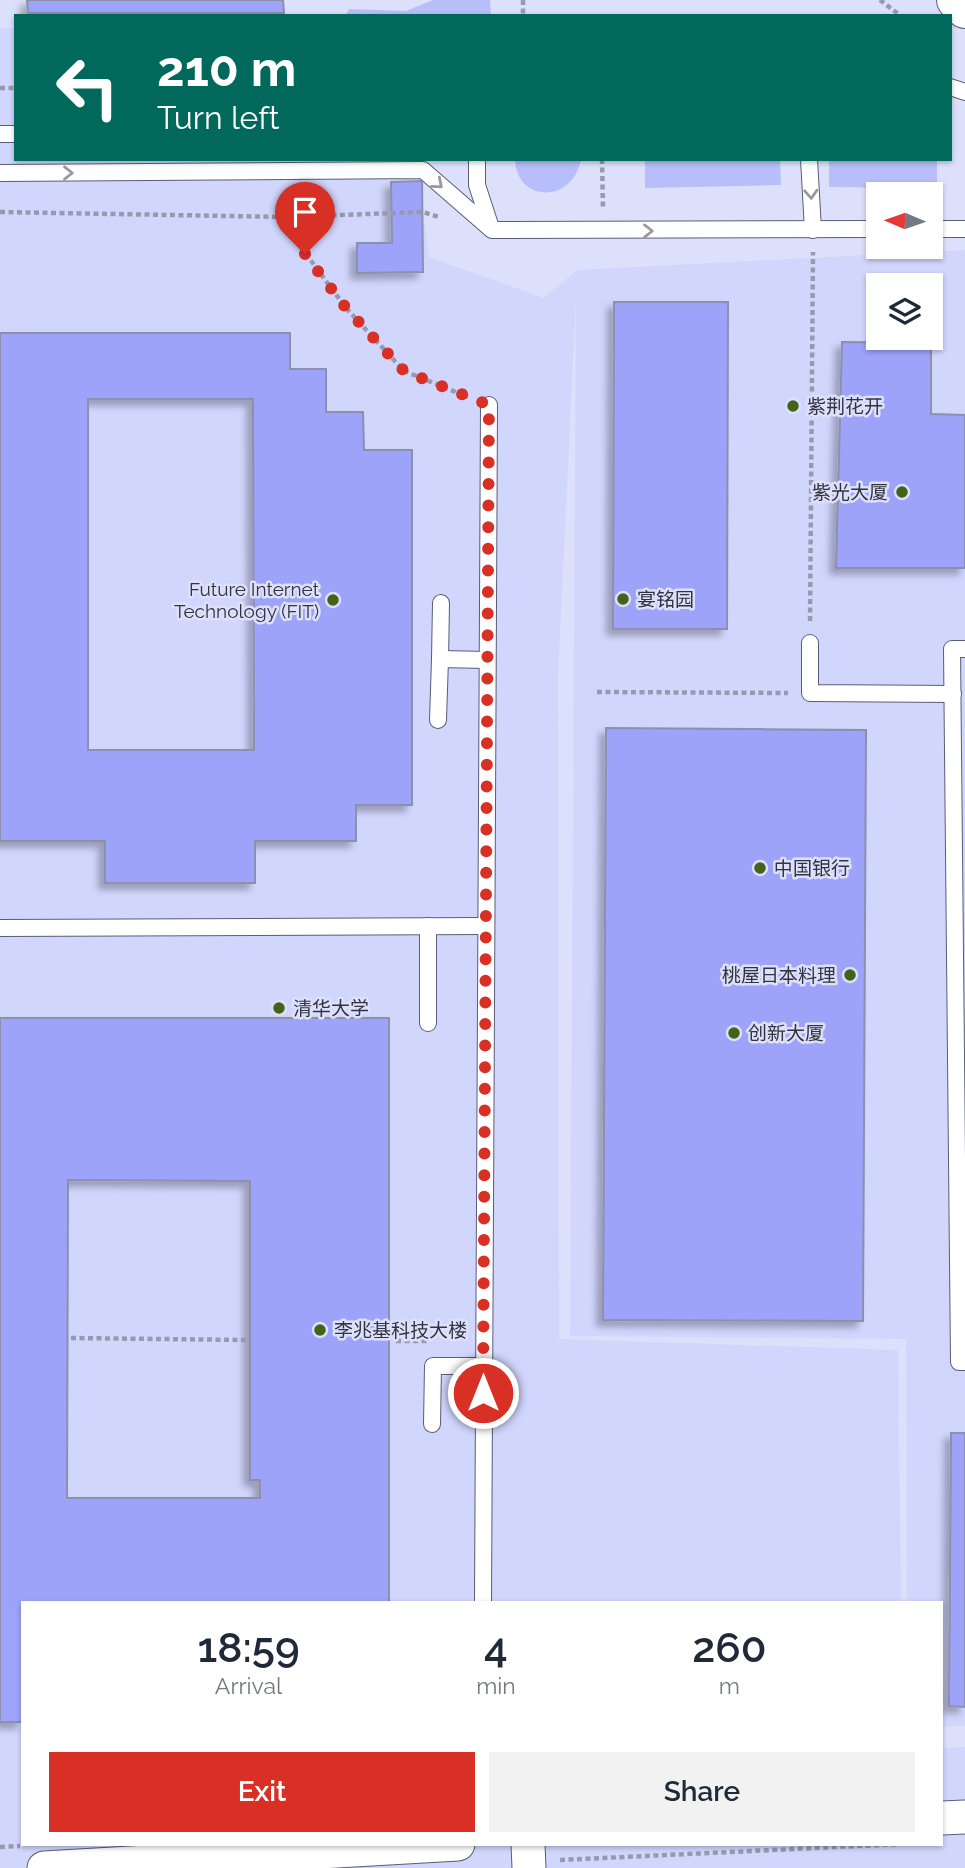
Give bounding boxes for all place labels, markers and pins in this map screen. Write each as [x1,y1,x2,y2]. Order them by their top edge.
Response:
pin [275,182,335,254]
place label: 紫荆花开 [807,395,883,417]
marker: 紫荆花开 [785,398,801,414]
place label: 紫光大厦 [812,481,888,503]
marker: 紫光大厦 [894,484,910,500]
place label: Future Internet Technology (FIT) [174,578,320,622]
place label: 宴铭园 [637,588,694,610]
marker: 宴铭园 [615,591,631,607]
marker: Future Internet Technology (FIT) [325,592,341,608]
place label: 中国银行 [774,857,850,879]
marker: 中国银行 [752,860,768,876]
place label: 桃屋日本料理 [722,964,836,986]
marker: 桃屋日本料理 [842,967,858,983]
place label: 清华大学 [293,997,369,1019]
marker: 清华大学 [271,1000,287,1016]
place label: 创新大厦 [748,1022,824,1044]
marker: 创新大厦 [726,1025,742,1041]
place label: 李兆基科技大楼 [334,1319,467,1341]
marker: 李兆基科技大楼 [312,1322,328,1338]

